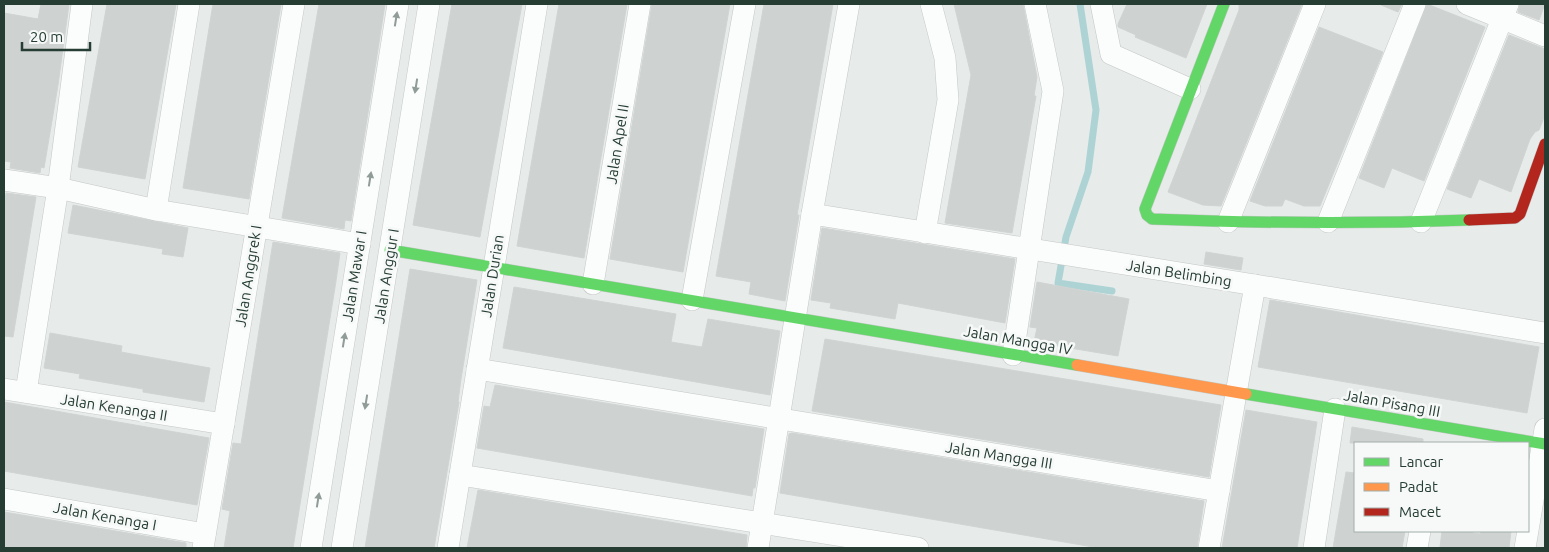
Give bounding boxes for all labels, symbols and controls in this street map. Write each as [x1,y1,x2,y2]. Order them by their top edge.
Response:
one-way arrow [392,10,400,26]
scale bar [22,20,90,52]
text: 20 m [30,28,63,45]
one-way arrow [412,79,420,95]
street label: Jalan Apel II [602,103,632,185]
one-way arrow [366,171,374,187]
street label: Jalan Anggrek I [232,224,264,328]
street label: Jalan Anggur I [370,227,402,325]
street label: Jalan Mawar I [338,229,370,323]
street label: Jalan Durian [477,233,507,319]
street label: Jalan Belimbing [1125,256,1233,290]
street label: Jalan Mangga IV [962,322,1074,358]
one-way arrow [341,331,349,347]
street label: Jalan Pisang III [1342,386,1442,420]
street label: Jalan Kenanga II [59,390,169,424]
one-way arrow [361,395,369,411]
street label: Jalan Mangga III [944,438,1054,472]
legend [1354,442,1529,532]
text: Lancar [1399,453,1444,470]
text: Padat [1399,478,1438,495]
one-way arrow [315,492,323,508]
street label: Jalan Kenanga I [52,499,158,533]
text: Macet [1399,503,1441,520]

